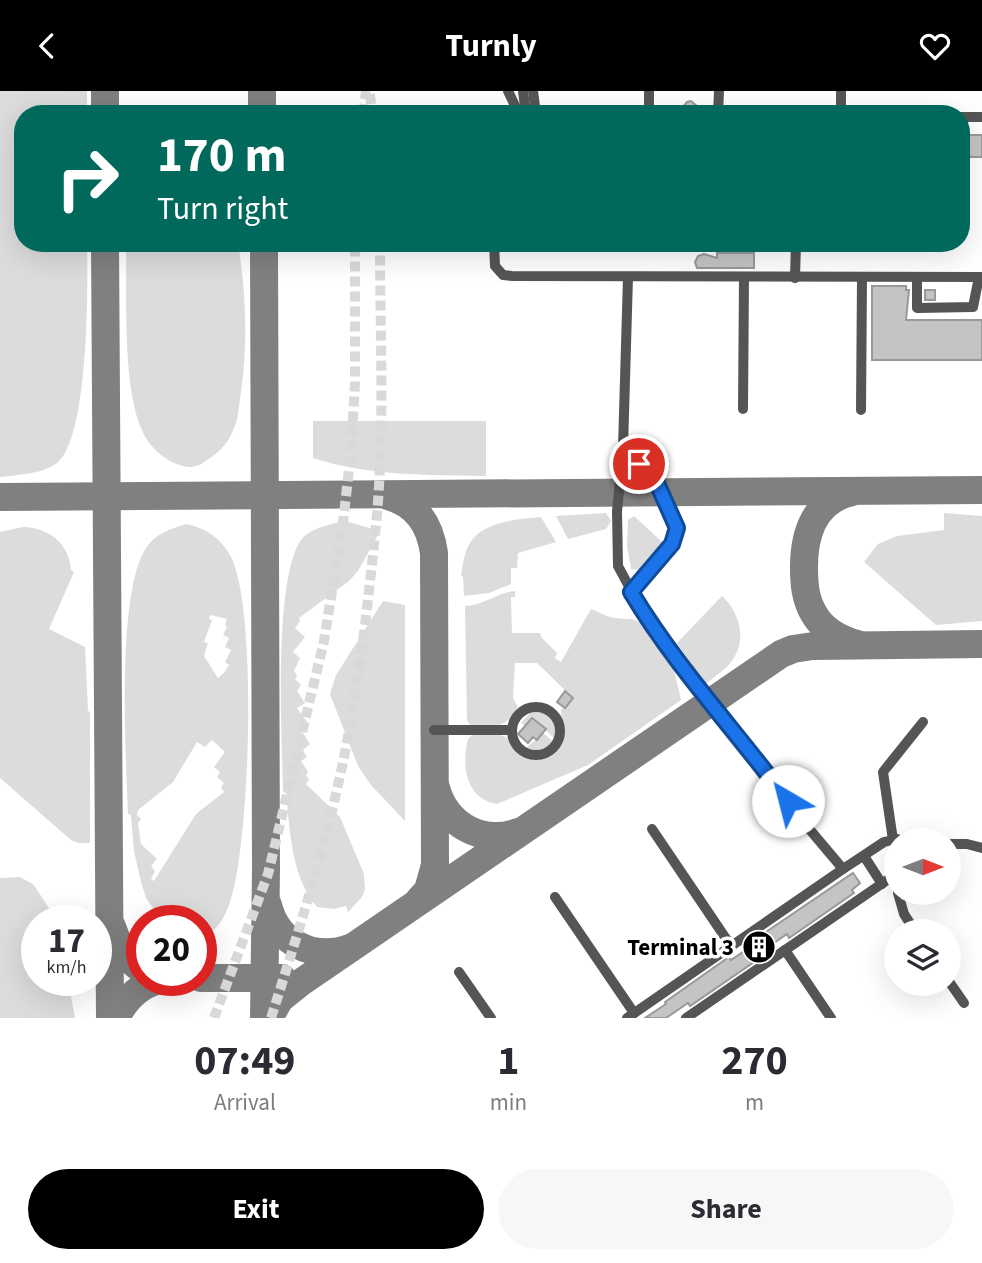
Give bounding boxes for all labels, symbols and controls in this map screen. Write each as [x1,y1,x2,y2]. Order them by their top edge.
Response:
text: Turnly [445,23,537,69]
icon: back [28,27,66,65]
icon: heart [916,27,954,65]
text: 170 m [157,121,286,191]
icon: right [42,133,133,224]
text: Turn right [157,186,288,232]
pin [609,434,669,494]
icon: arrive [620,445,658,483]
position arrow [751,764,825,838]
north arrow [884,828,961,905]
map controls [884,828,961,996]
speed limit sign: 20 [126,905,217,996]
text: 17 [48,916,85,966]
button: layers [884,919,961,996]
building icon: Terminal 3 [740,928,778,966]
place label: Terminal 3 [627,931,734,964]
text: km/h [47,955,86,980]
text: 07:49 [194,1031,296,1091]
text: 1 [497,1031,519,1091]
text: 270 [721,1031,788,1091]
text: Arrival [214,1086,276,1119]
text: min [490,1086,527,1119]
text: m [745,1086,764,1119]
button: Exit [28,1169,484,1249]
button: Share [498,1169,954,1249]

